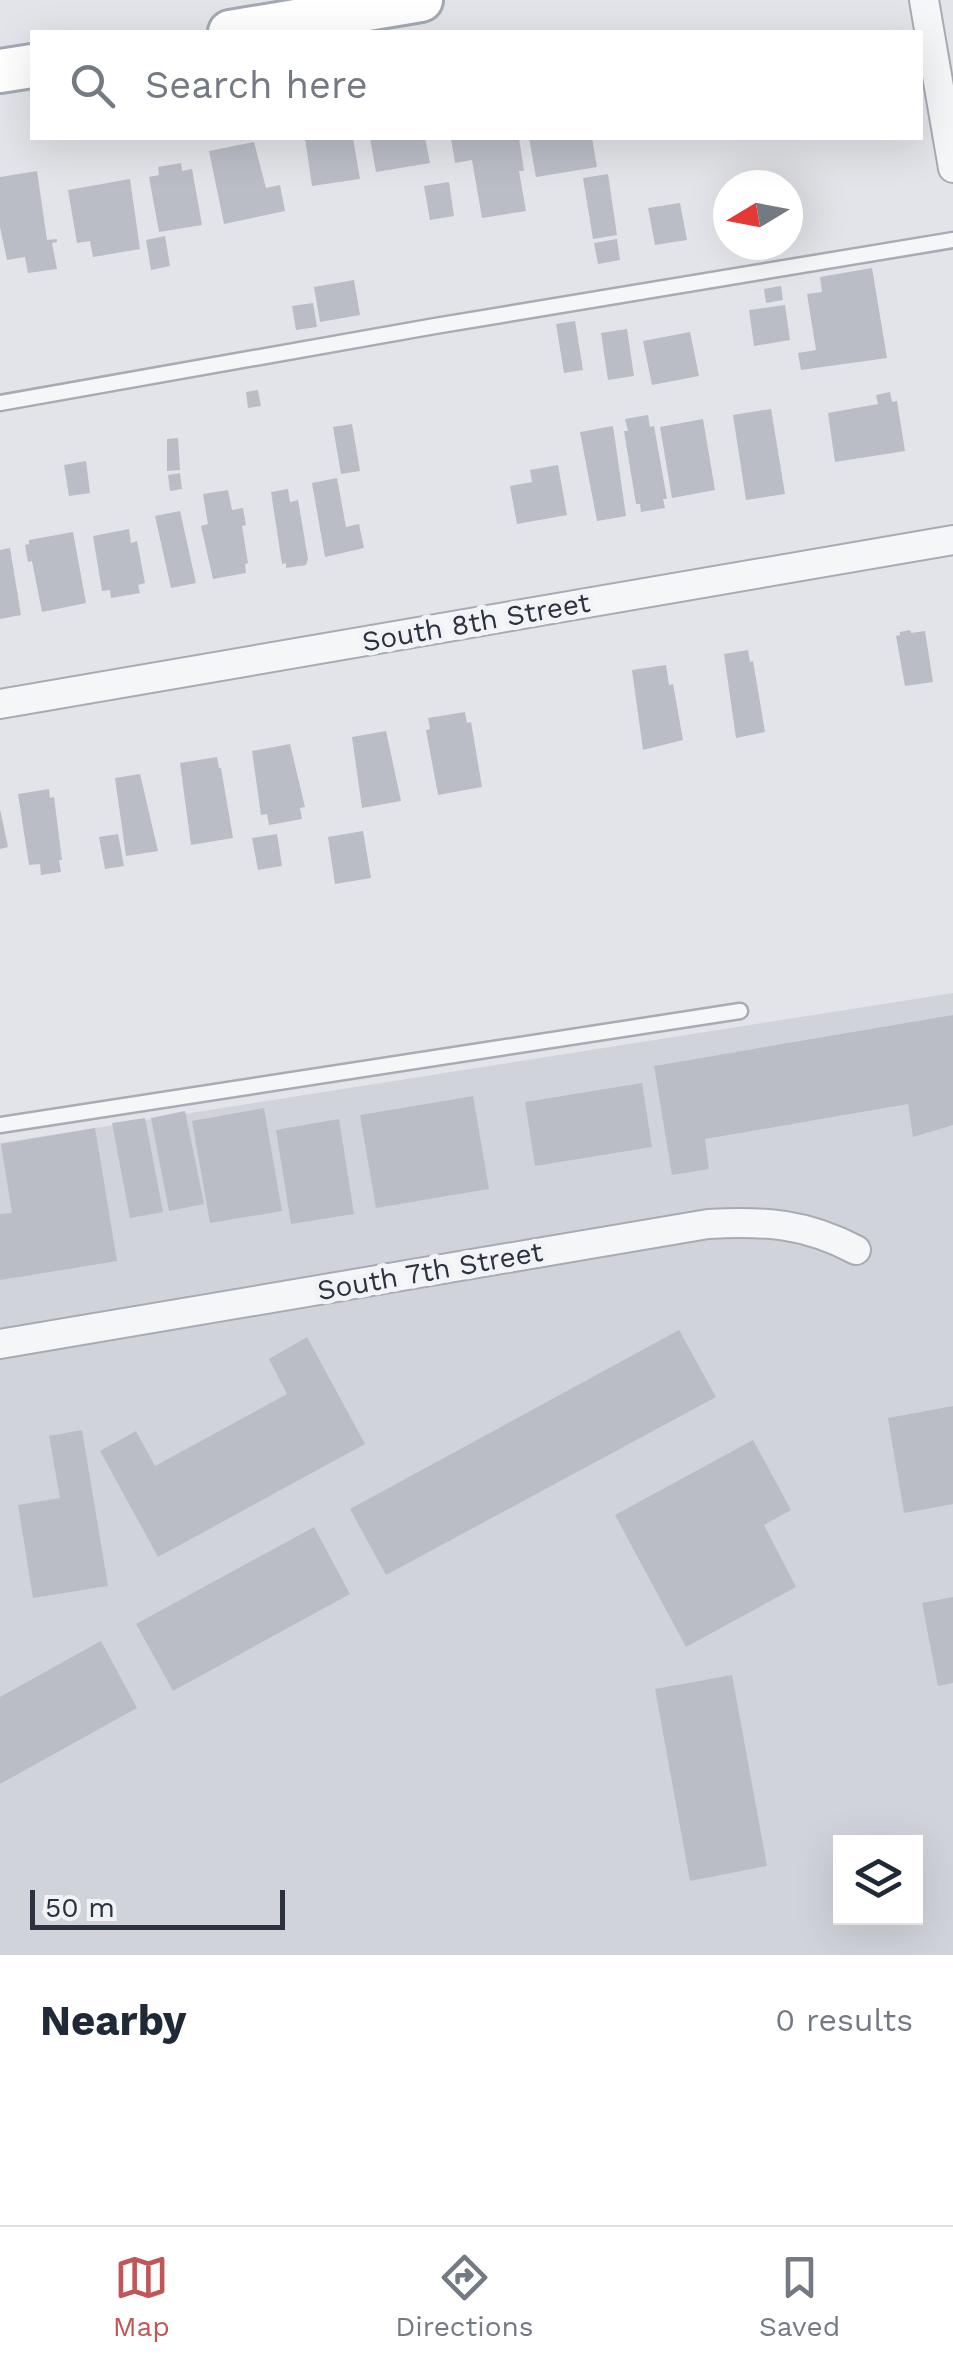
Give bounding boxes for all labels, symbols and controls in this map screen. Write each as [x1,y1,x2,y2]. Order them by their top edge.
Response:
search box [30,30,923,140]
icon: search [65,58,120,113]
text: Search here [145,63,368,107]
north arrow [713,170,803,260]
street label: South 8th Street [359,586,593,658]
street label: South 7th Street [315,1235,545,1307]
map controls [833,1835,923,1925]
button: layers [833,1835,923,1925]
scale bar [30,1885,285,1930]
text: 50 m [45,1891,115,1924]
text: Nearby [40,1996,187,2045]
text: 0 results [775,2001,913,2039]
tab: Map [113,2250,170,2343]
tab: Directions [395,2250,534,2343]
tab: Saved [759,2250,840,2343]

